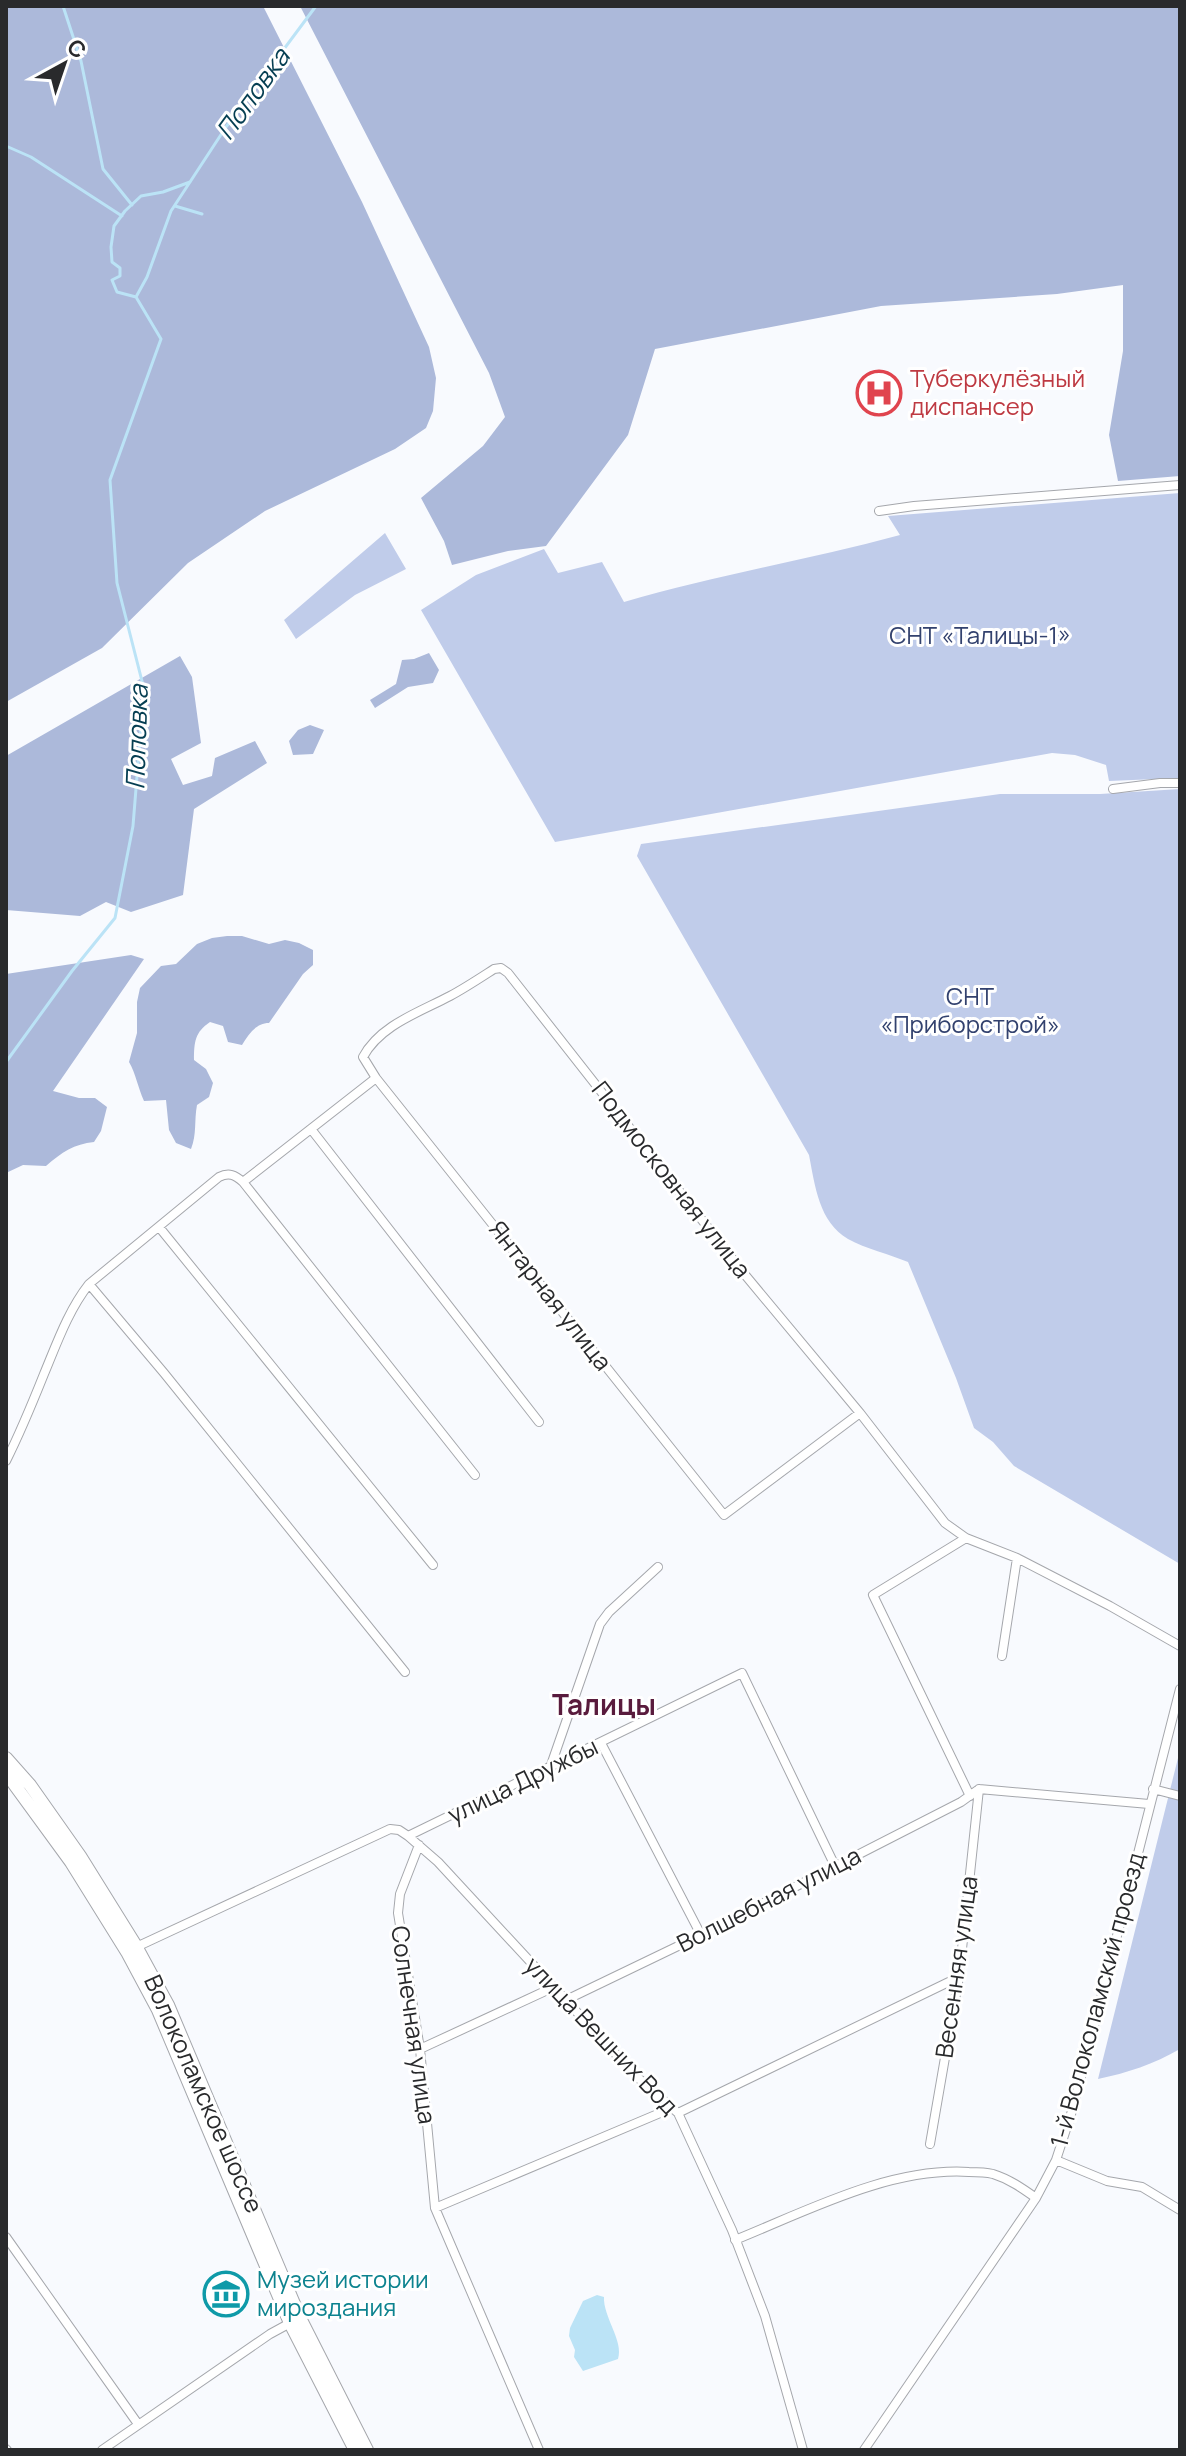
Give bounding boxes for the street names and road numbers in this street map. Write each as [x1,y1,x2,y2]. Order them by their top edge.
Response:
street label: Подмосковная улица [585,1074,759,1284]
street label: Янтарная улица [482,1213,620,1377]
street label: улица Дружбы [442,1729,603,1830]
street label: Волшебная улица [671,1838,866,1959]
street label: 1-й Волоколамский проезд [1041,1849,1152,2151]
street label: Весенняя улица [926,1874,985,2060]
street label: Солнечная улица [384,1924,445,2126]
street label: улица Вешних Вод [518,1949,686,2121]
street label: Волоколамское шоссе [137,1969,272,2218]

